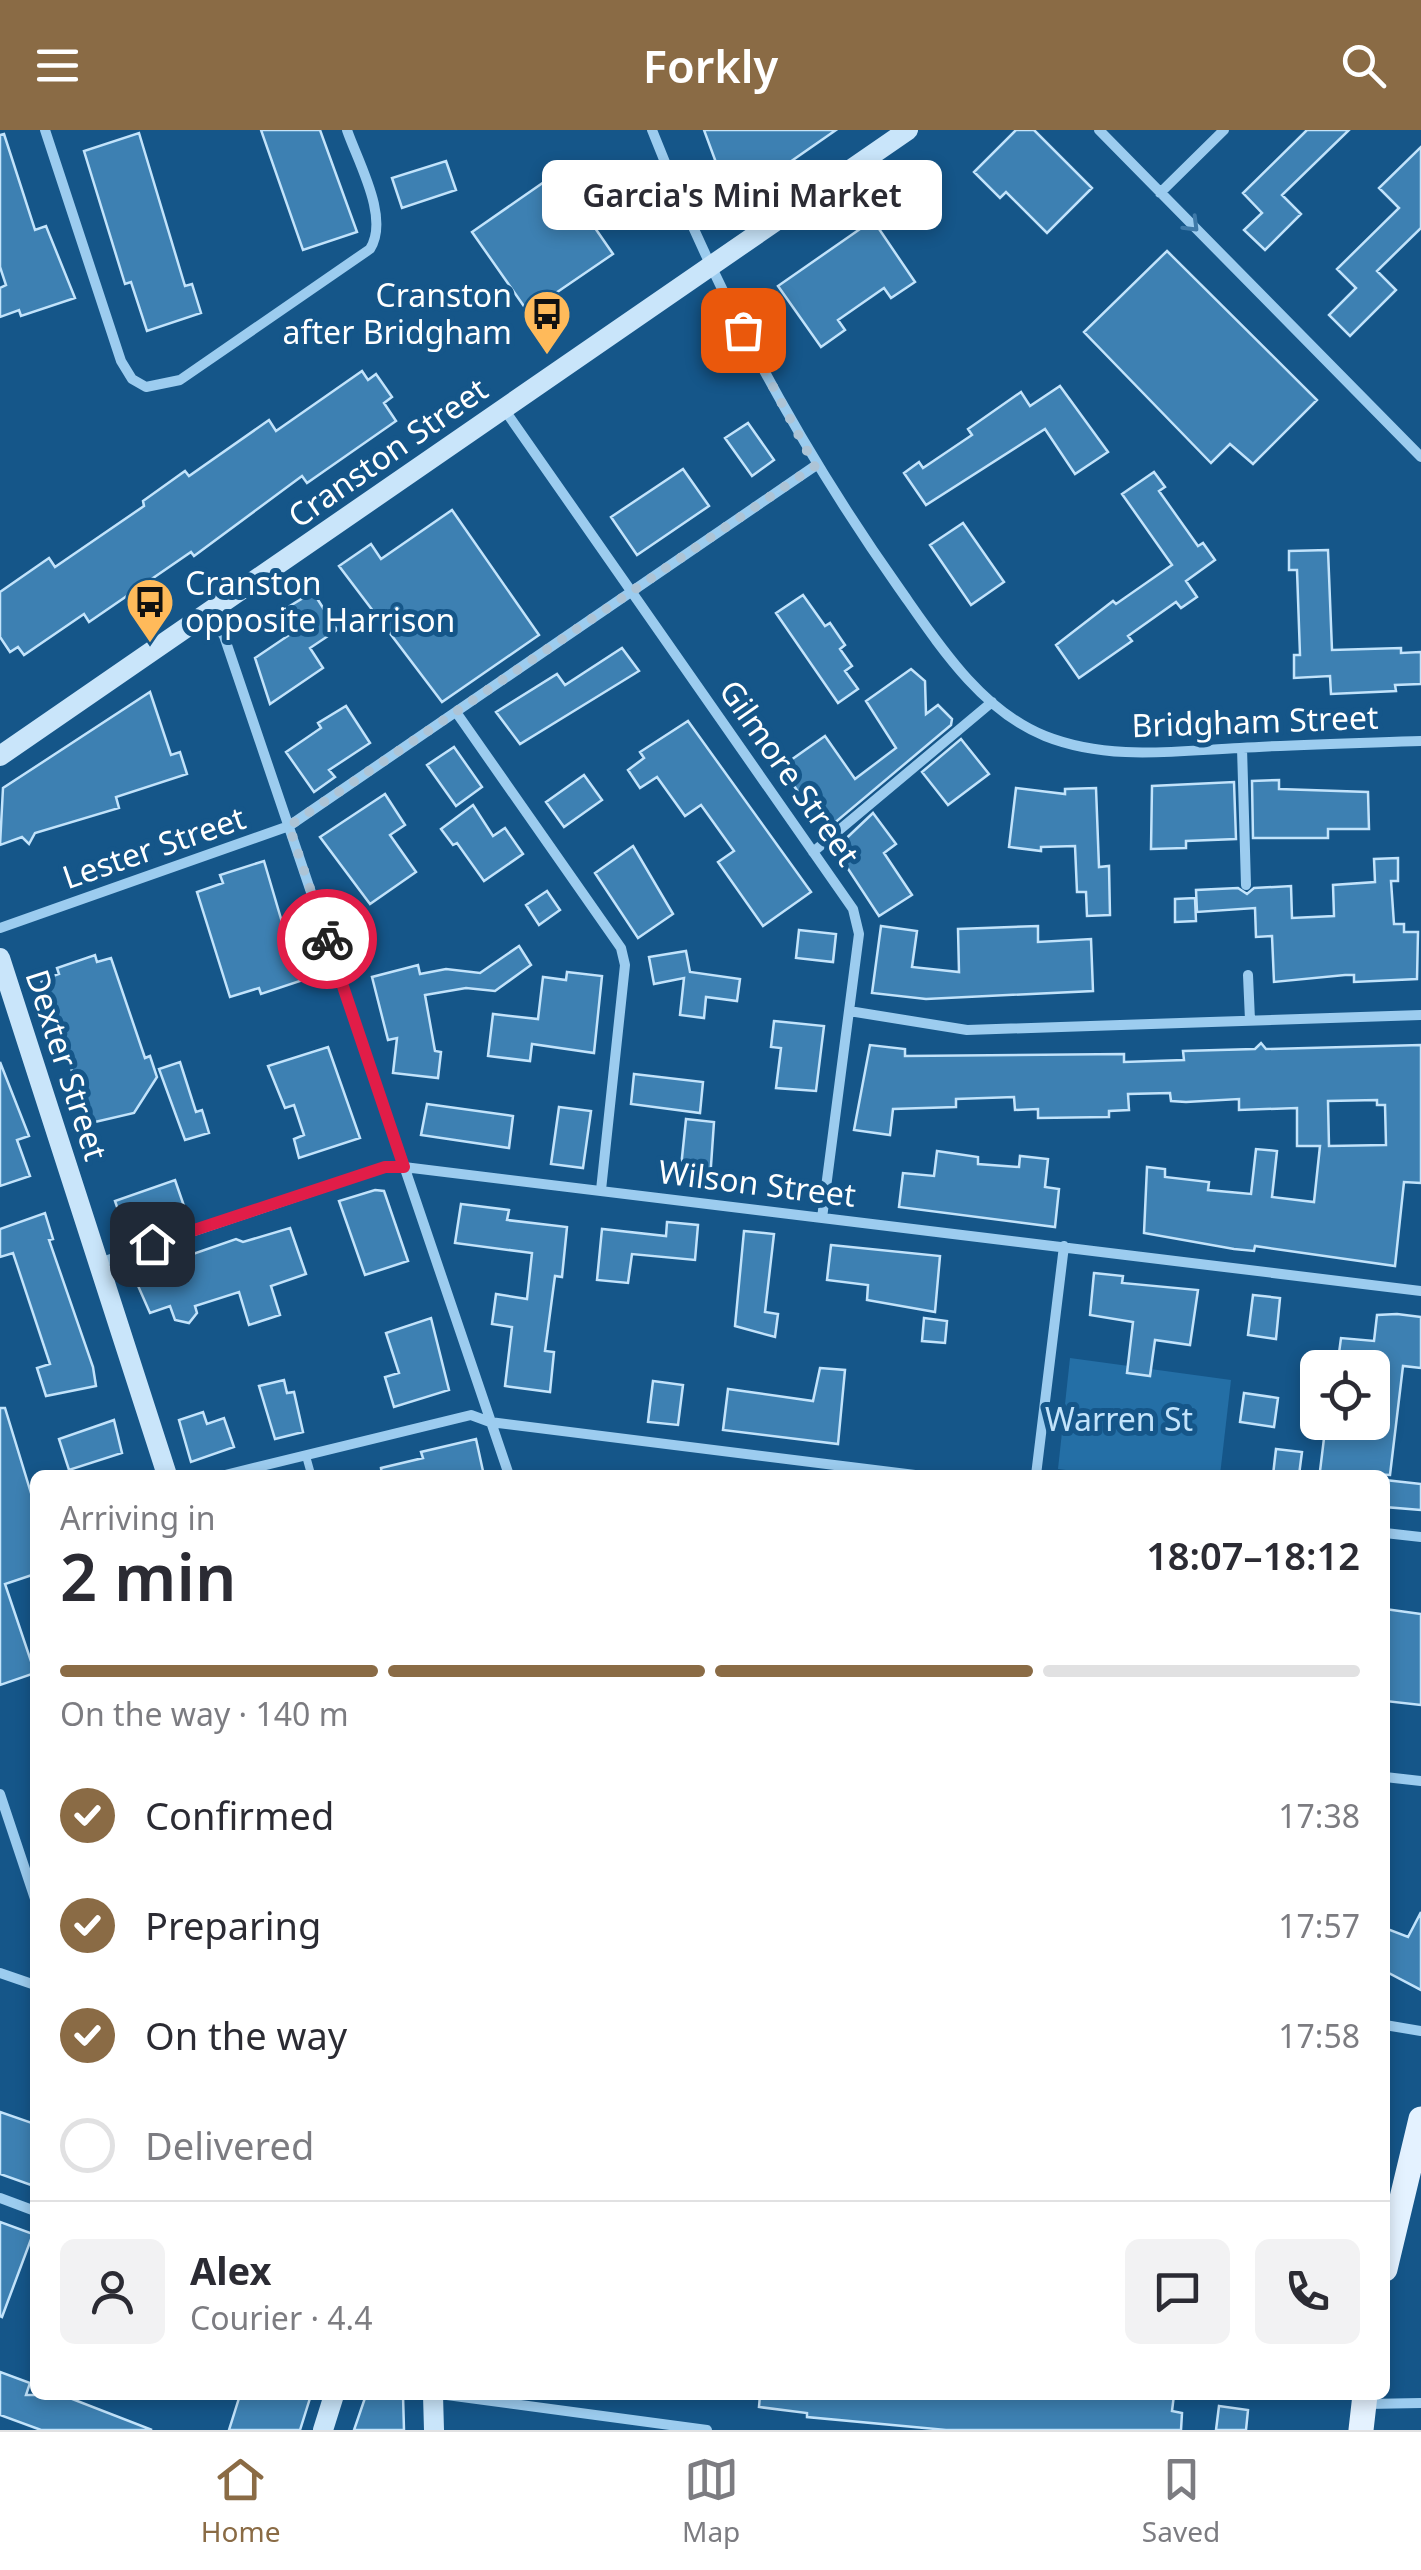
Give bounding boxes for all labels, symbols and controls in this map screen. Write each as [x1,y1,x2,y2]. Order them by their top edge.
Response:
text: Forkly [643,35,778,96]
icon: menu [30,38,85,93]
icon: search [1336,38,1391,93]
callout: Garcia's Mini Market [543,160,943,230]
text: Garcia's Mini Market [582,173,902,216]
one-way arrow [1180,213,1198,231]
place label: Cranston after Bridgham [283,273,512,353]
bus stop icon: Cranston after Bridgham [521,288,573,356]
pin [701,288,786,373]
icon: bag [716,303,771,358]
street label: Cranston Street [279,367,495,537]
place label: Cranston opposite Harrison [185,561,455,641]
bus stop icon: Cranston opposite Harrison [124,576,176,644]
street label: Gilmore Street [710,671,870,874]
street label: Bridgham Street [1131,695,1379,746]
street label: Lester Street [56,795,251,898]
courier [277,889,377,989]
icon: bike [300,912,355,967]
street label: Dexter Street [16,964,118,1165]
street label: Wilson Street [656,1149,858,1216]
pin [110,1202,195,1287]
icon: home [125,1217,180,1272]
map controls [1300,1350,1390,1440]
button: locate [1300,1350,1390,1440]
park label: Warren St [1045,1397,1193,1440]
text: Arriving in [60,1496,215,1539]
text: 18:07–18:12 [1146,1529,1360,1581]
text: 2 min [60,1532,236,1620]
text: On the way · 140 m [60,1692,349,1735]
icon: check [60,1788,115,1843]
text: Confirmed [145,1789,334,1841]
text: 17:38 [1278,1794,1360,1837]
icon: check [60,1898,115,1953]
text: Preparing [145,1899,321,1951]
text: 17:57 [1278,1904,1360,1947]
icon: check [60,2008,115,2063]
text: On the way [145,2009,347,2061]
text: 17:58 [1278,2014,1360,2057]
text: Delivered [145,2119,314,2171]
button: person [60,2239,165,2344]
button: chat [1125,2239,1230,2344]
button: phone [1255,2239,1360,2344]
text: Alex [190,2244,272,2296]
text: Courier · 4.4 [190,2296,373,2339]
tab: Home [201,2452,280,2550]
tab: Map [682,2452,740,2550]
tab: Saved [1142,2452,1220,2550]

